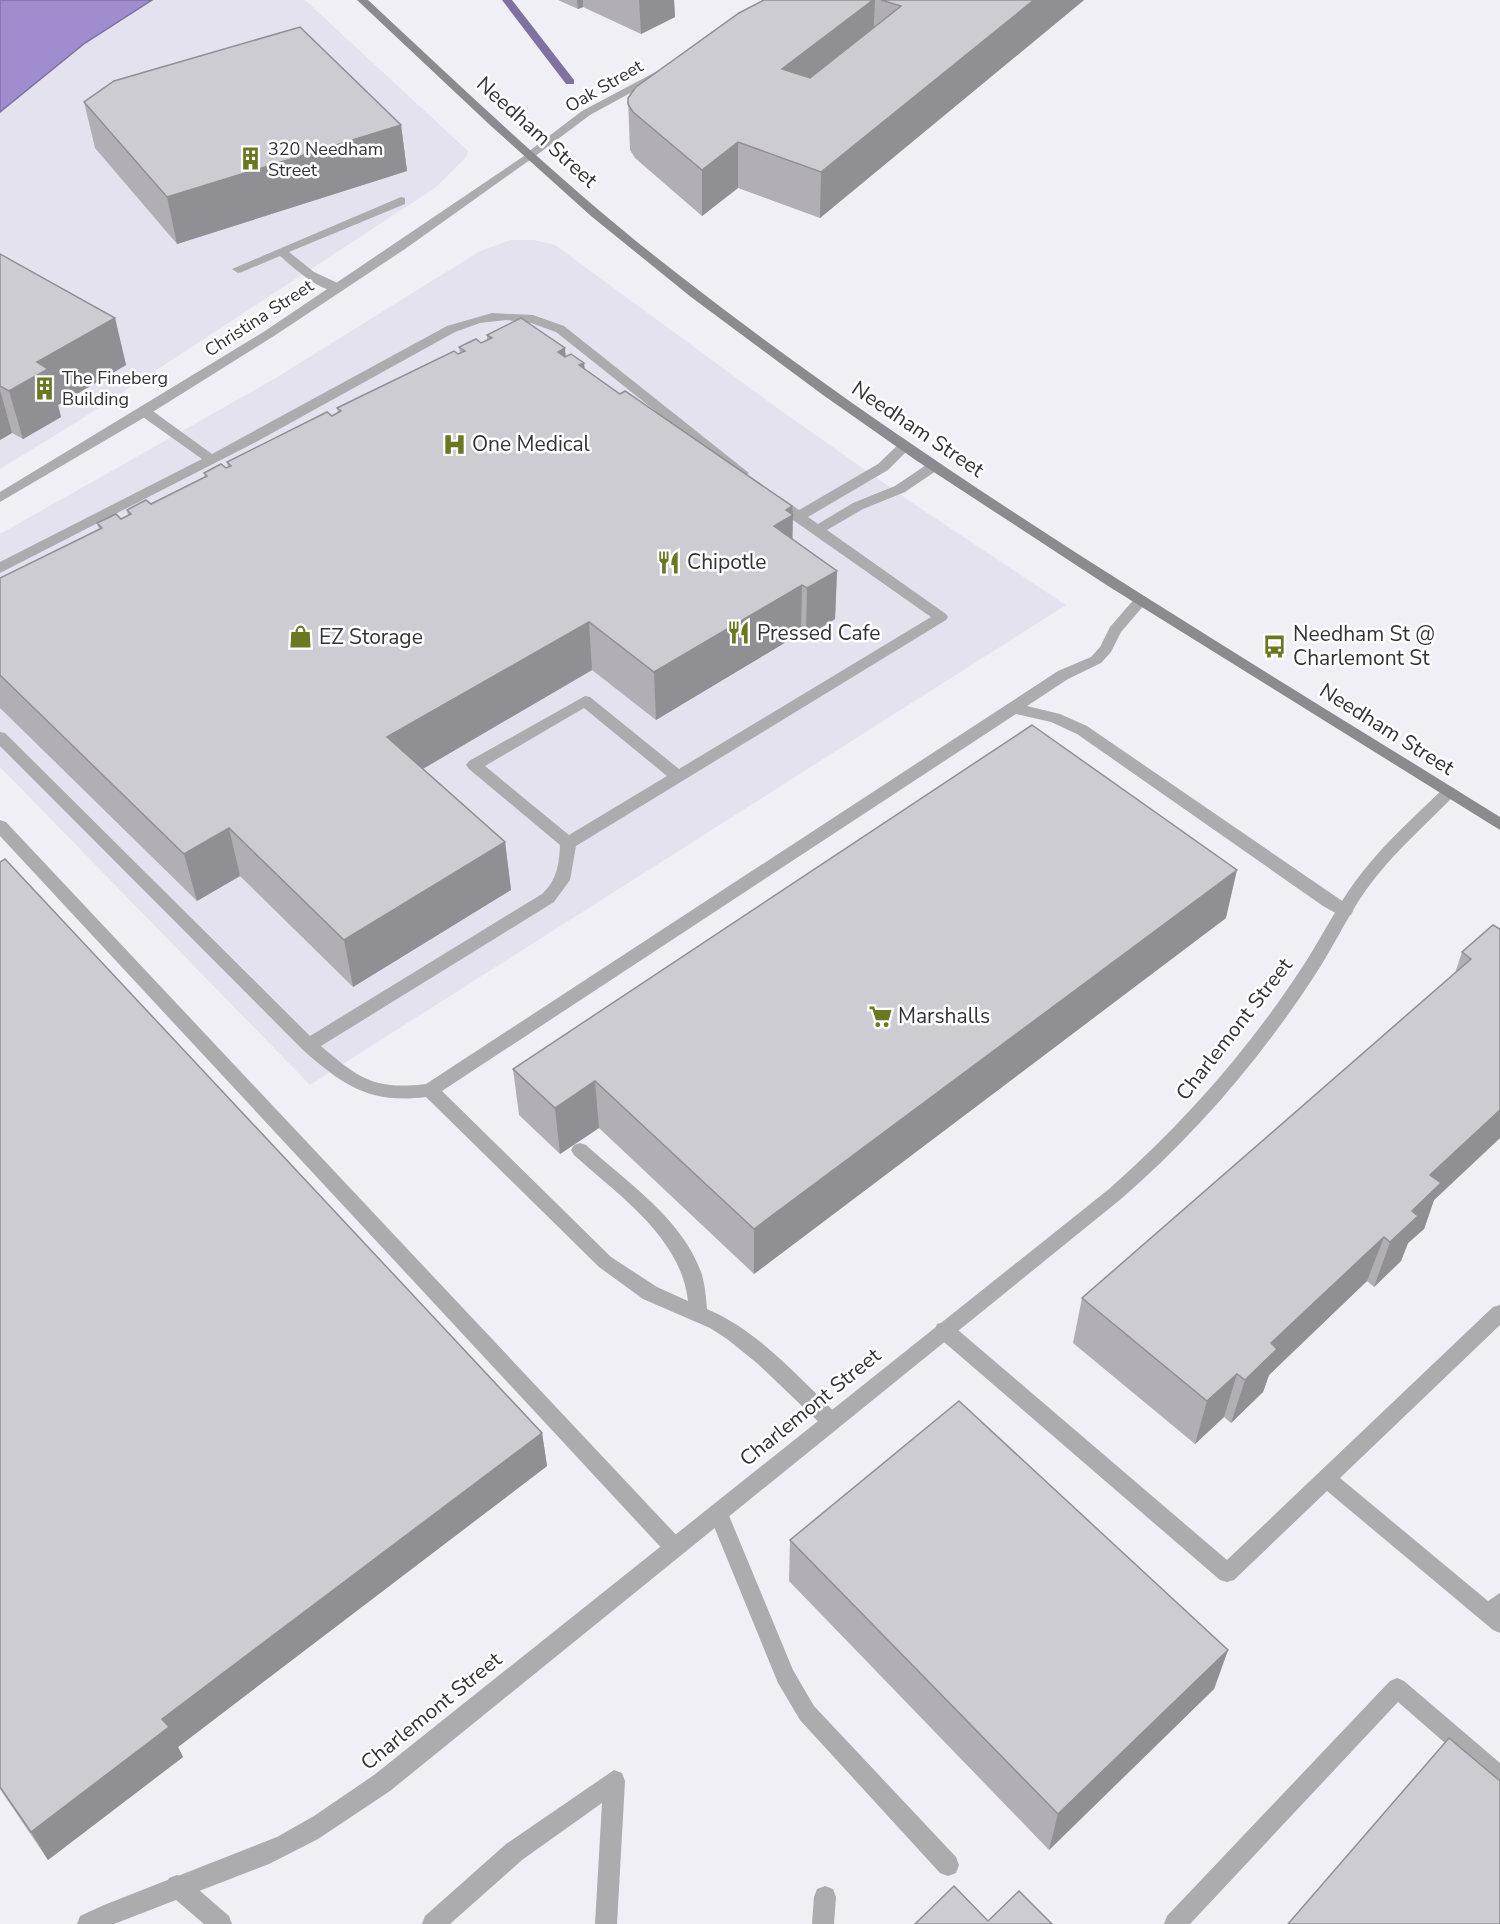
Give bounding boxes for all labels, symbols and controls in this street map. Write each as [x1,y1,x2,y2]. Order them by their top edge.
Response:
street label: Oak Street [561,54,648,118]
street label: Needham Street [470,70,604,194]
place label: 320 Needham Street [268,137,383,182]
building icon: 320 Needham Street [237,146,263,172]
street label: Christina Street [200,273,319,362]
place label: The Fineberg Building [62,366,168,411]
street label: Needham Street [846,374,990,484]
building icon: The Fineberg Building [31,375,57,401]
place label: One Medical [472,430,591,458]
hospital icon: One Medical [441,431,467,457]
place label: Chipotle [687,548,766,576]
restaurant icon: Chipotle [656,549,682,575]
place label: Pressed Cafe [757,619,880,647]
restaurant icon: Pressed Cafe [726,620,752,646]
place label: Needham St @ Charlemont St [1293,620,1435,672]
place label: EZ Storage [319,623,423,651]
shop icon: EZ Storage [288,624,314,650]
bus stop icon: Needham St @ Charlemont St [1262,633,1288,659]
street label: Needham Street [1314,676,1460,782]
street label: Charlemont Street [1170,951,1299,1106]
place label: Marshalls [898,1002,990,1030]
supermarket icon: Marshalls [867,1003,893,1029]
street label: Charlemont Street [734,1341,887,1473]
street label: Charlemont Street [355,1645,508,1777]

